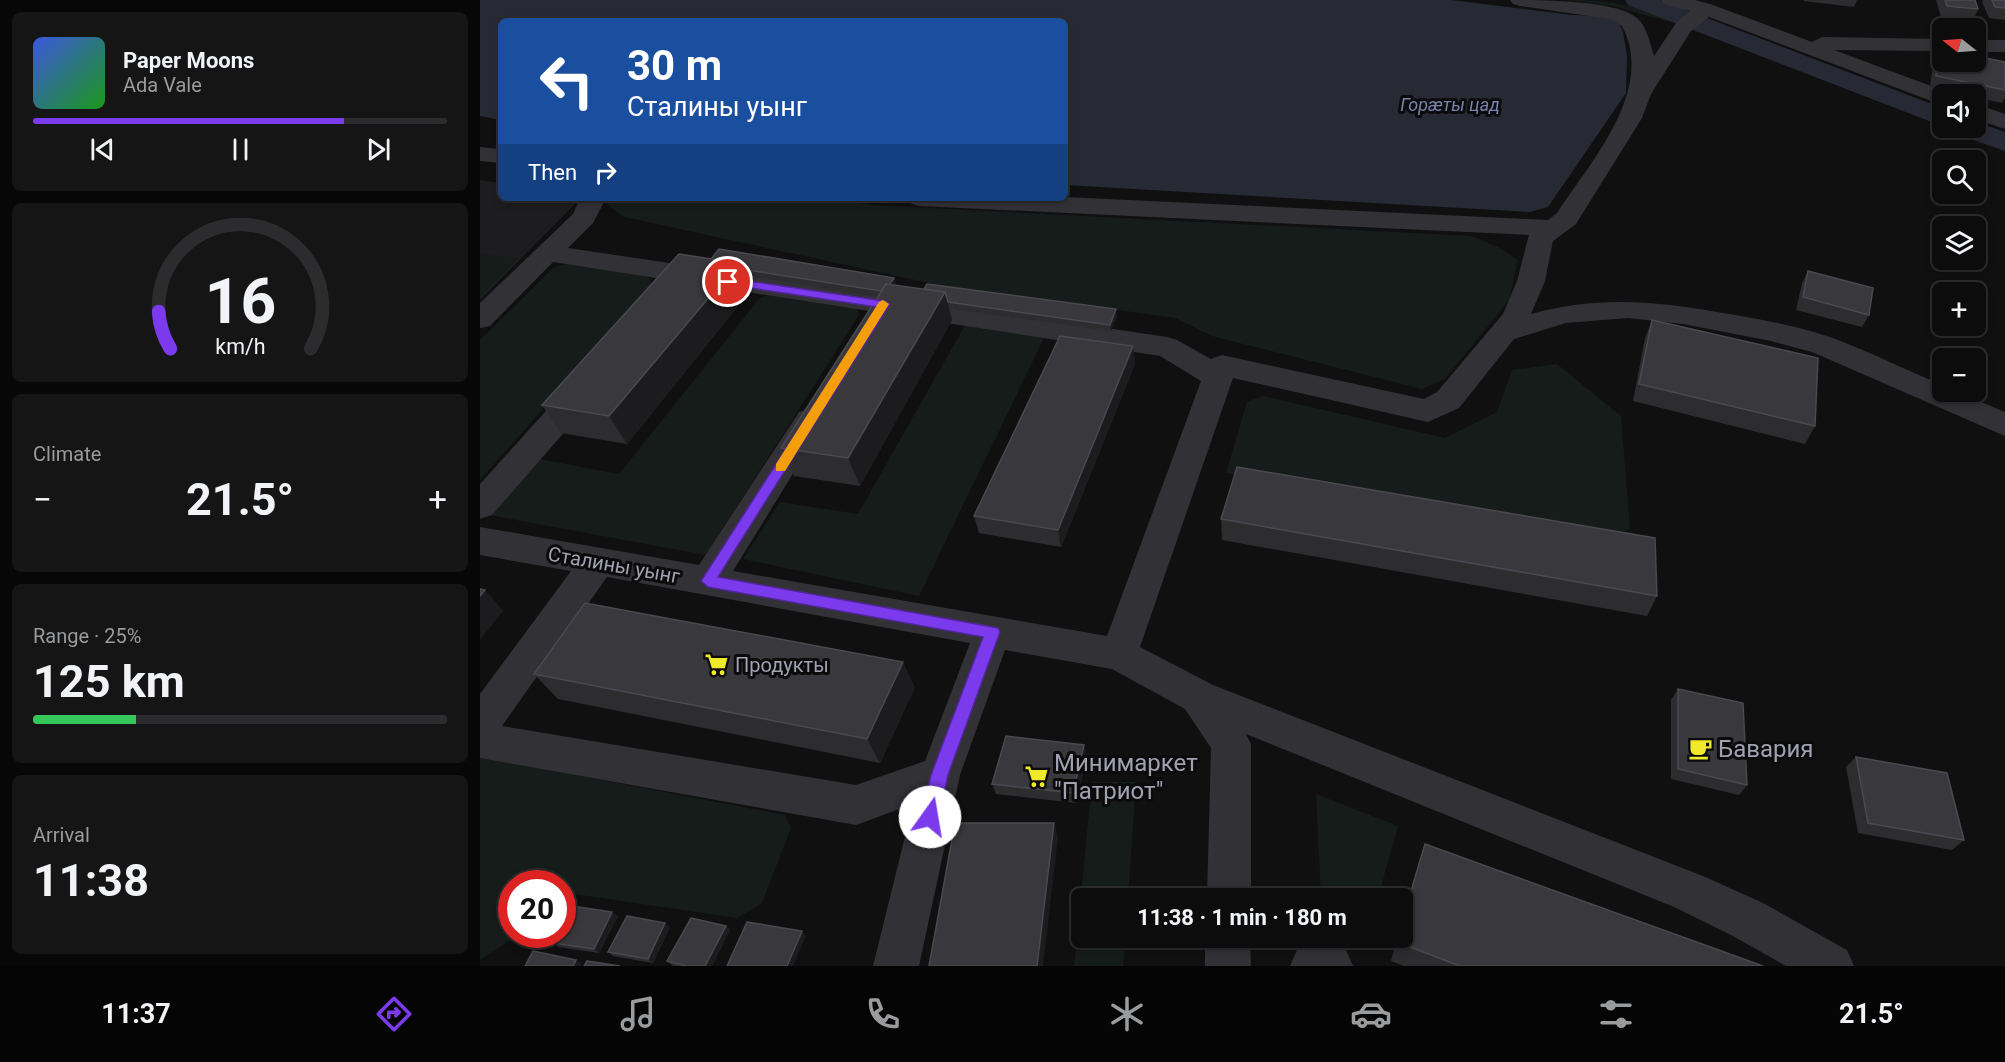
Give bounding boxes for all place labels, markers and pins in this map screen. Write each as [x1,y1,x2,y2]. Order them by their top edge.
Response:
pin [702,256,753,307]
supermarket icon: Продукты [704,652,730,678]
place label: Продукты [735,653,829,677]
place label: Бавария [1718,735,1813,763]
cafe icon: Бавария [1687,736,1713,762]
place label: Минимаркет "Патриот" [1054,749,1198,805]
supermarket icon: Минимаркет "Патриот" [1023,764,1049,790]

